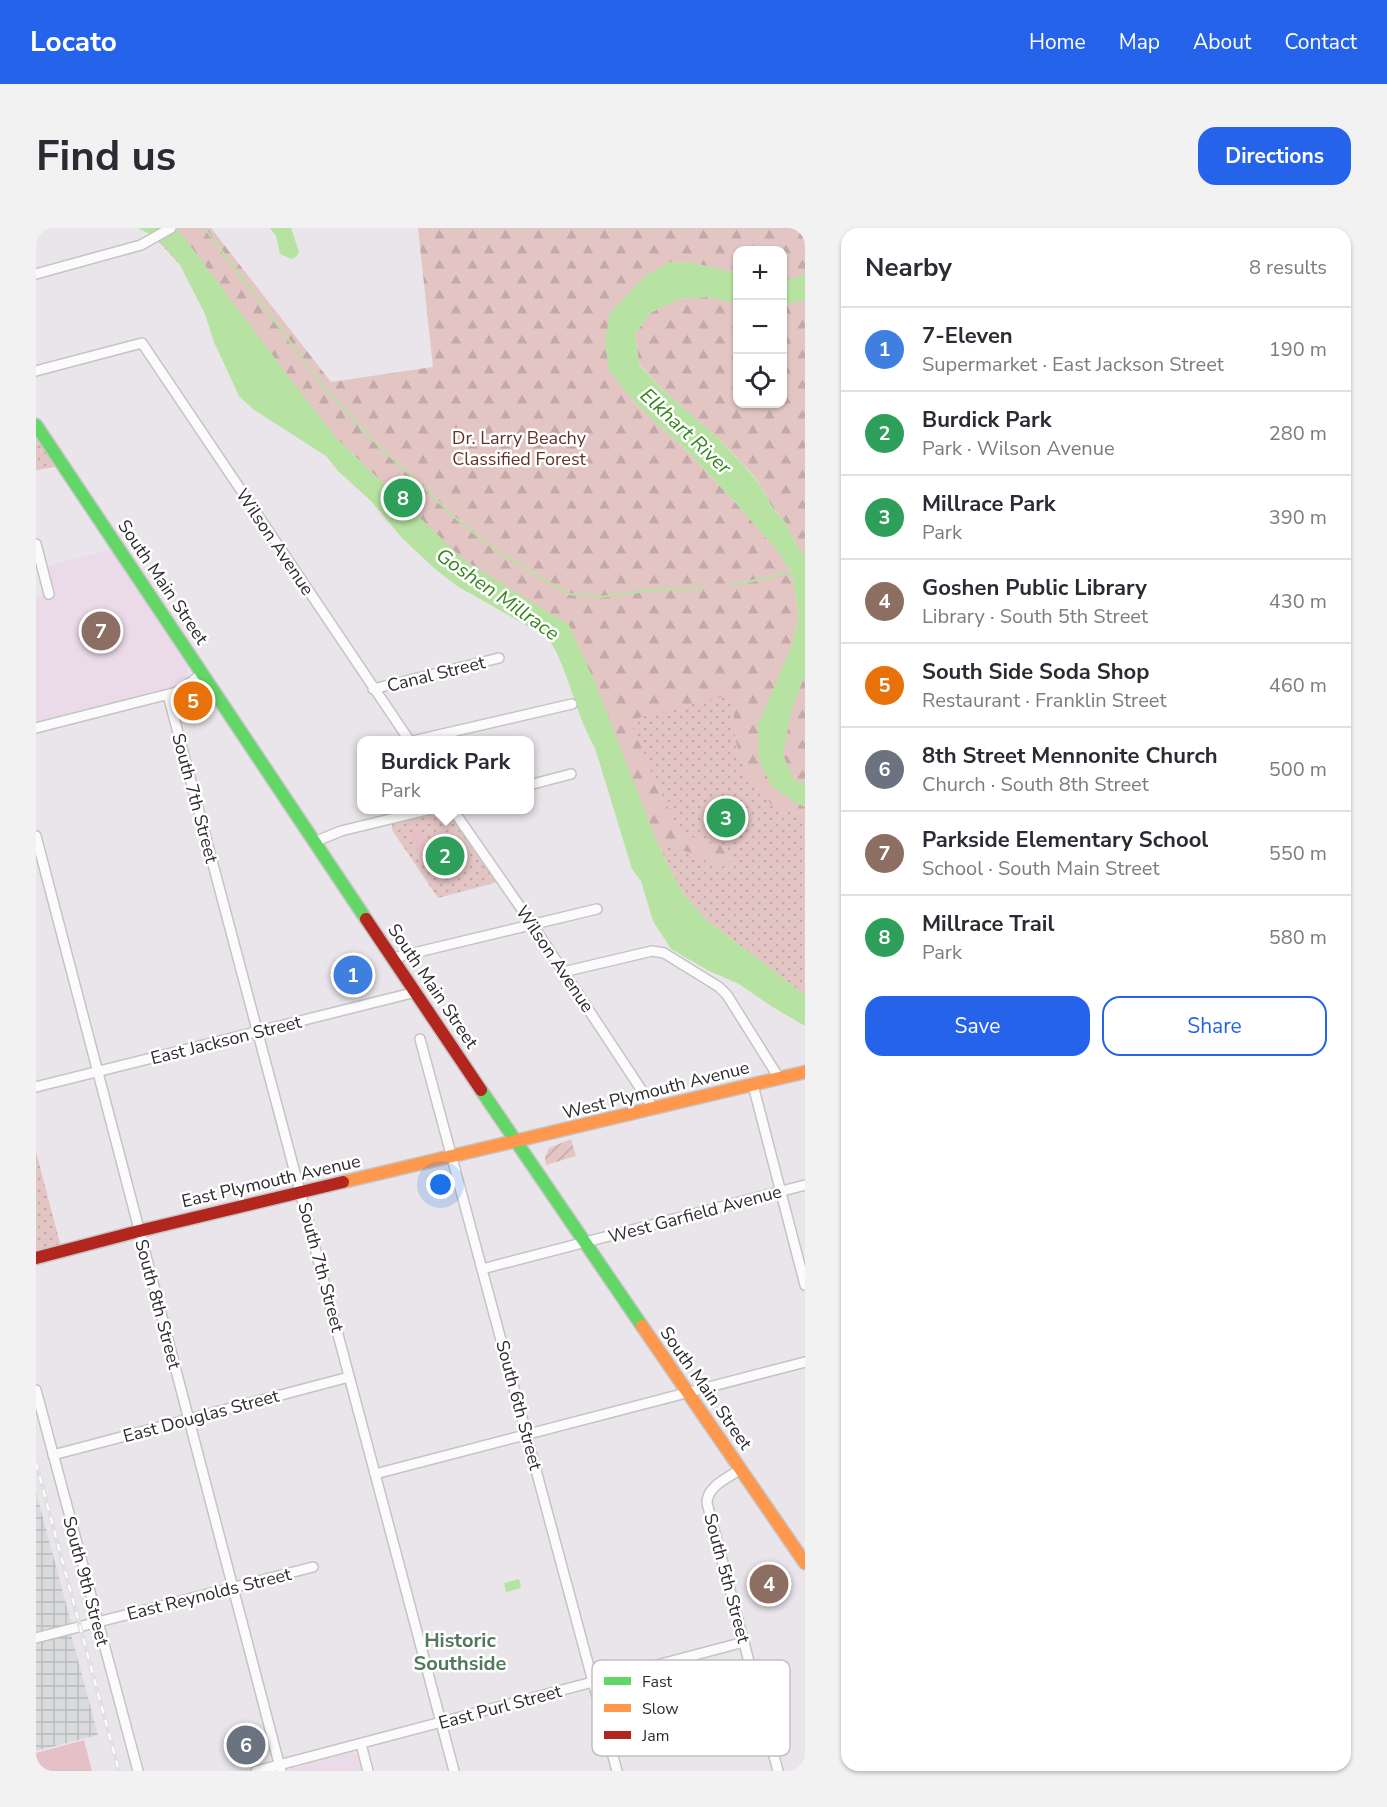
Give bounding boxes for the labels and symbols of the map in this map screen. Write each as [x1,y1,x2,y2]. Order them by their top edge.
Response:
water label: Elkhart River [634,382,738,481]
park label: Dr. Larry Beachy Classified Forest [452,426,587,471]
pin: 8 [384,476,422,520]
street label: Wilson Avenue [230,484,320,600]
street label: South Main Street [112,515,214,650]
water label: Goshen Millrace [431,542,565,647]
pin: 7 [82,608,120,654]
street label: Canal Street [384,650,488,698]
pin: 5 [174,678,212,724]
street label: South 7th Street [166,730,224,866]
pin: 3 [706,796,746,840]
pin: 2 [426,834,464,878]
street label: Wilson Avenue [510,901,600,1017]
street label: South Main Street [382,919,484,1054]
pin: 1 [334,952,372,998]
street label: East Jackson Street [148,1009,305,1070]
street label: West Plymouth Avenue [560,1055,752,1125]
street label: East Plymouth Avenue [179,1149,363,1213]
your location [426,1170,455,1199]
street label: West Garfield Avenue [606,1179,784,1249]
street label: South 7th Street [292,1199,350,1335]
street label: South 8th Street [129,1236,187,1372]
street label: South Main Street [654,1322,758,1455]
street label: South 6th Street [490,1337,548,1473]
street label: East Douglas Street [120,1383,282,1448]
street label: South 5th Street [698,1510,756,1646]
street label: South 9th Street [57,1513,115,1649]
street label: East Reynolds Street [124,1562,294,1626]
pin: 4 [750,1562,788,1606]
district label: Historic Southside [414,1627,507,1677]
legend [592,1660,790,1756]
text: Fast [642,1671,673,1693]
street label: East Purl Street [436,1679,565,1735]
text: Slow [642,1698,679,1720]
pin: 6 [226,1722,266,1768]
text: Jam [641,1725,669,1747]

